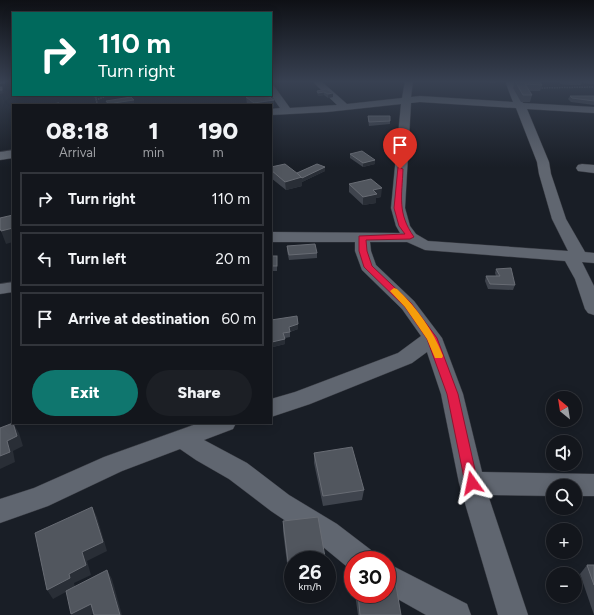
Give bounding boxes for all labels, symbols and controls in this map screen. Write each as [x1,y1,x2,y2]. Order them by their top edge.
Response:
text: 110 m [98,26,171,60]
icon: right [32,28,84,80]
text: Turn right [98,60,175,82]
text: 08:18 [46,116,109,145]
text: 1 [148,116,159,145]
text: 190 [198,116,238,145]
pin [383,128,417,169]
icon: arrive [389,134,411,156]
text: Arrival [59,145,96,160]
text: min [143,145,164,160]
text: m [213,145,224,160]
icon: right [34,188,56,210]
text: Turn right [68,190,136,208]
text: 110 m [212,190,250,208]
icon: left [34,248,56,270]
text: Turn left [68,250,126,268]
text: 20 m [216,250,250,268]
icon: arrive [34,308,56,330]
text: Arrive at destination [68,310,209,328]
text: 60 m [221,310,256,328]
button: Exit [32,370,138,416]
button: Share [146,370,252,416]
north arrow [546,391,582,427]
map controls [546,391,582,603]
button: sound [546,435,582,471]
position arrow [451,462,493,504]
button: search [546,479,582,515]
button: + [546,523,582,559]
speed limit sign: 30 [344,551,396,603]
text: 26 [298,560,322,584]
button: − [546,567,582,603]
text: km/h [299,580,321,593]

